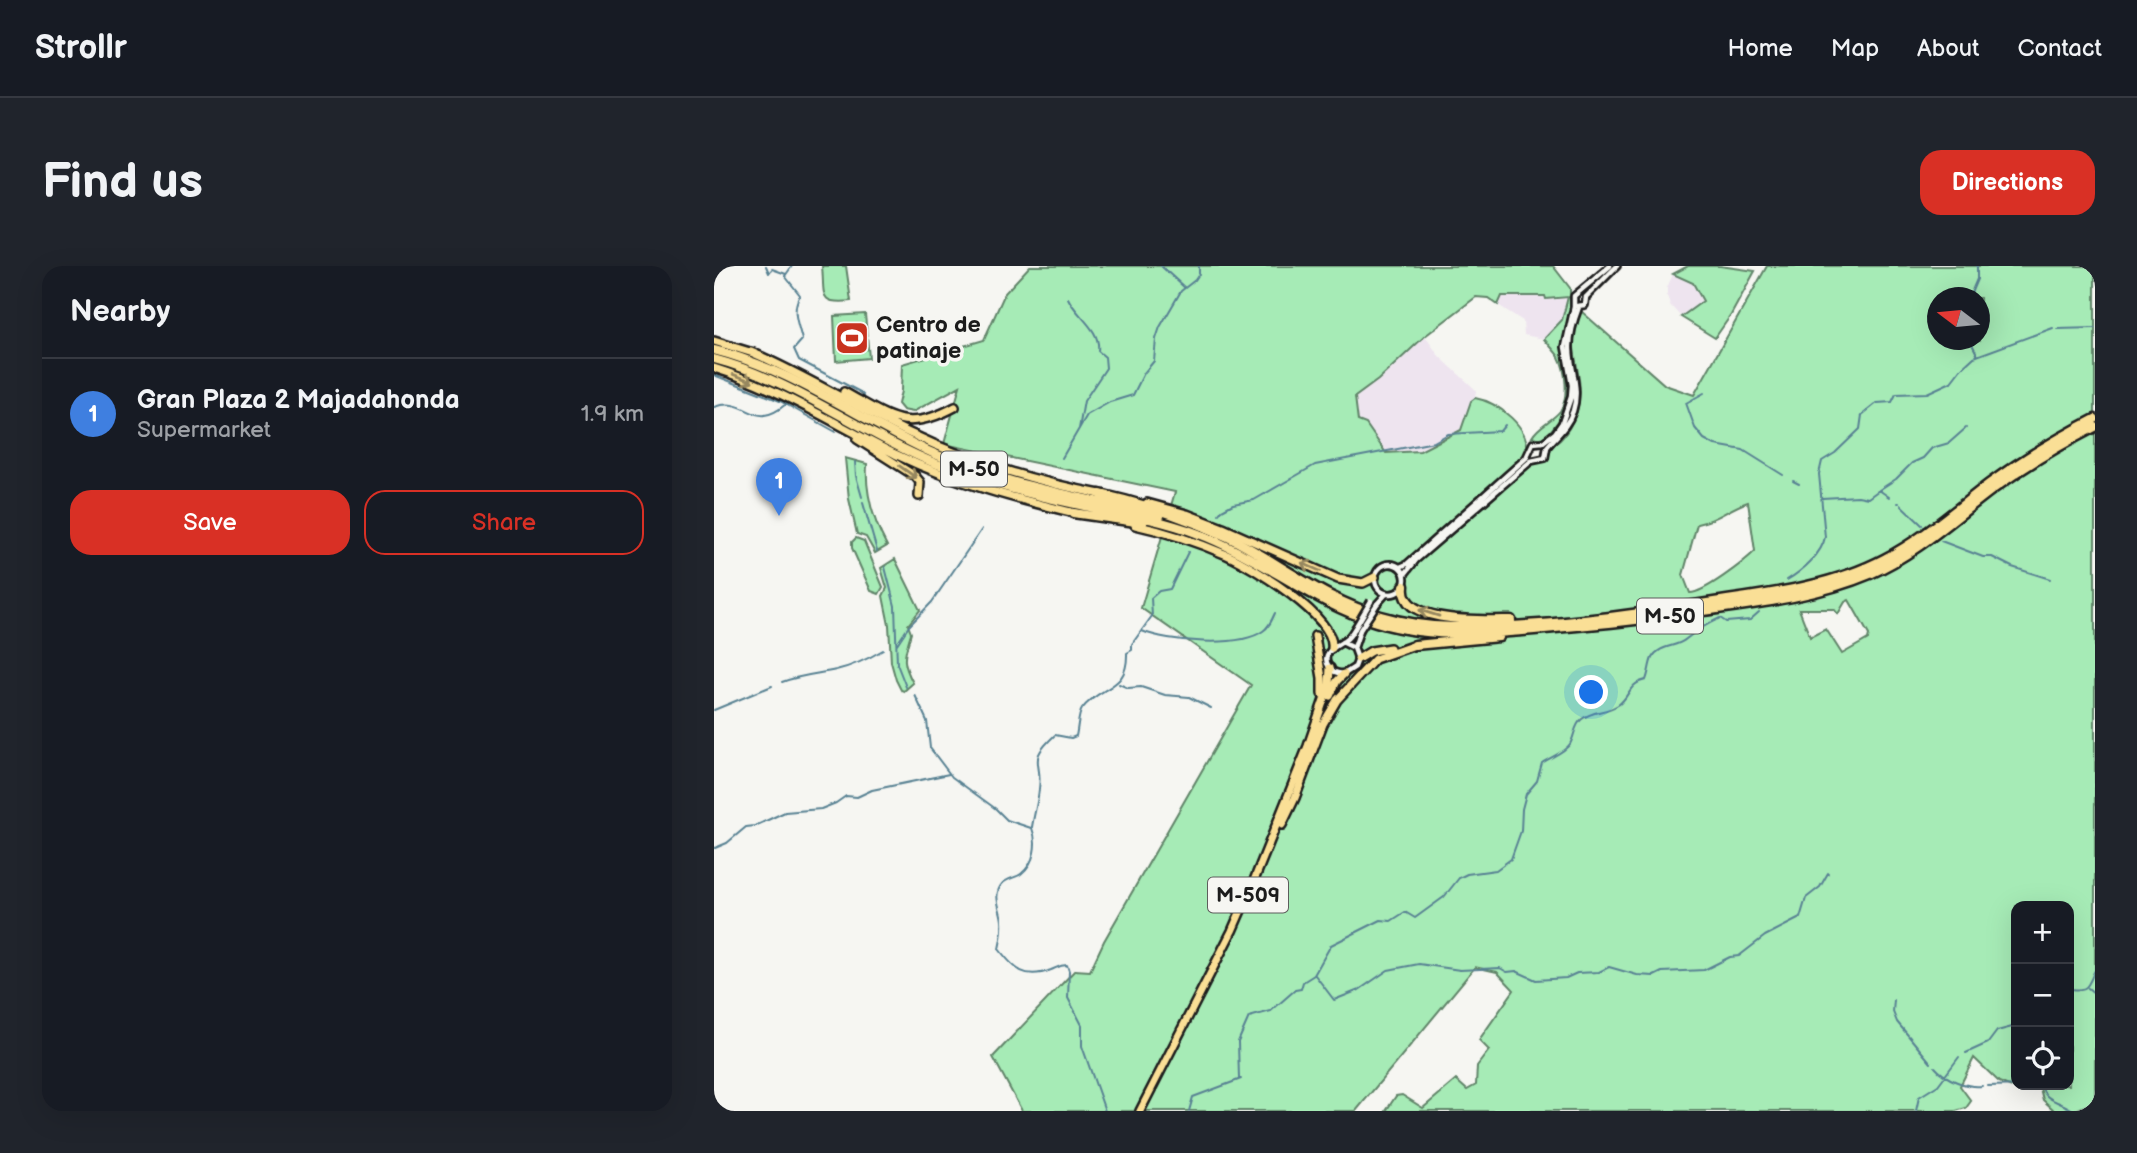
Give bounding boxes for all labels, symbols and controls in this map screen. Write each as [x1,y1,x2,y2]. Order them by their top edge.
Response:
text: Strollr [35,28,127,68]
text: Home [1728,34,1793,63]
text: Map [1831,34,1879,63]
text: About [1917,34,1979,63]
text: Contact [2017,34,2102,63]
button: Directions [1920,150,2095,215]
text: Find us [42,153,203,212]
north arrow [1927,287,1990,350]
text: Nearby [70,294,170,330]
place label: Centro de patinaje [876,311,981,365]
sports icon: Centro de patinaje [833,319,871,357]
one-way arrow [732,373,754,385]
text: Gran Plaza 2 Majadahonda [137,385,460,416]
text: 1 [88,400,98,428]
text: 1.9 km [581,400,644,428]
text: Supermarket [137,416,271,444]
road number: M-50 [941,452,1007,486]
pin: 1 [756,458,802,516]
one-way arrow [898,465,917,479]
button: Save [70,490,350,555]
button: Share [364,490,644,555]
one-way arrow [1301,560,1322,573]
road number: M-50 [1637,598,1703,634]
one-way arrow [1419,605,1441,618]
your location [1574,675,1608,709]
road number: M-509 [1208,878,1288,912]
map controls [2011,901,2074,1090]
button: + [2011,901,2074,964]
button: − [2011,964,2074,1027]
button: locate [2011,1027,2074,1090]

